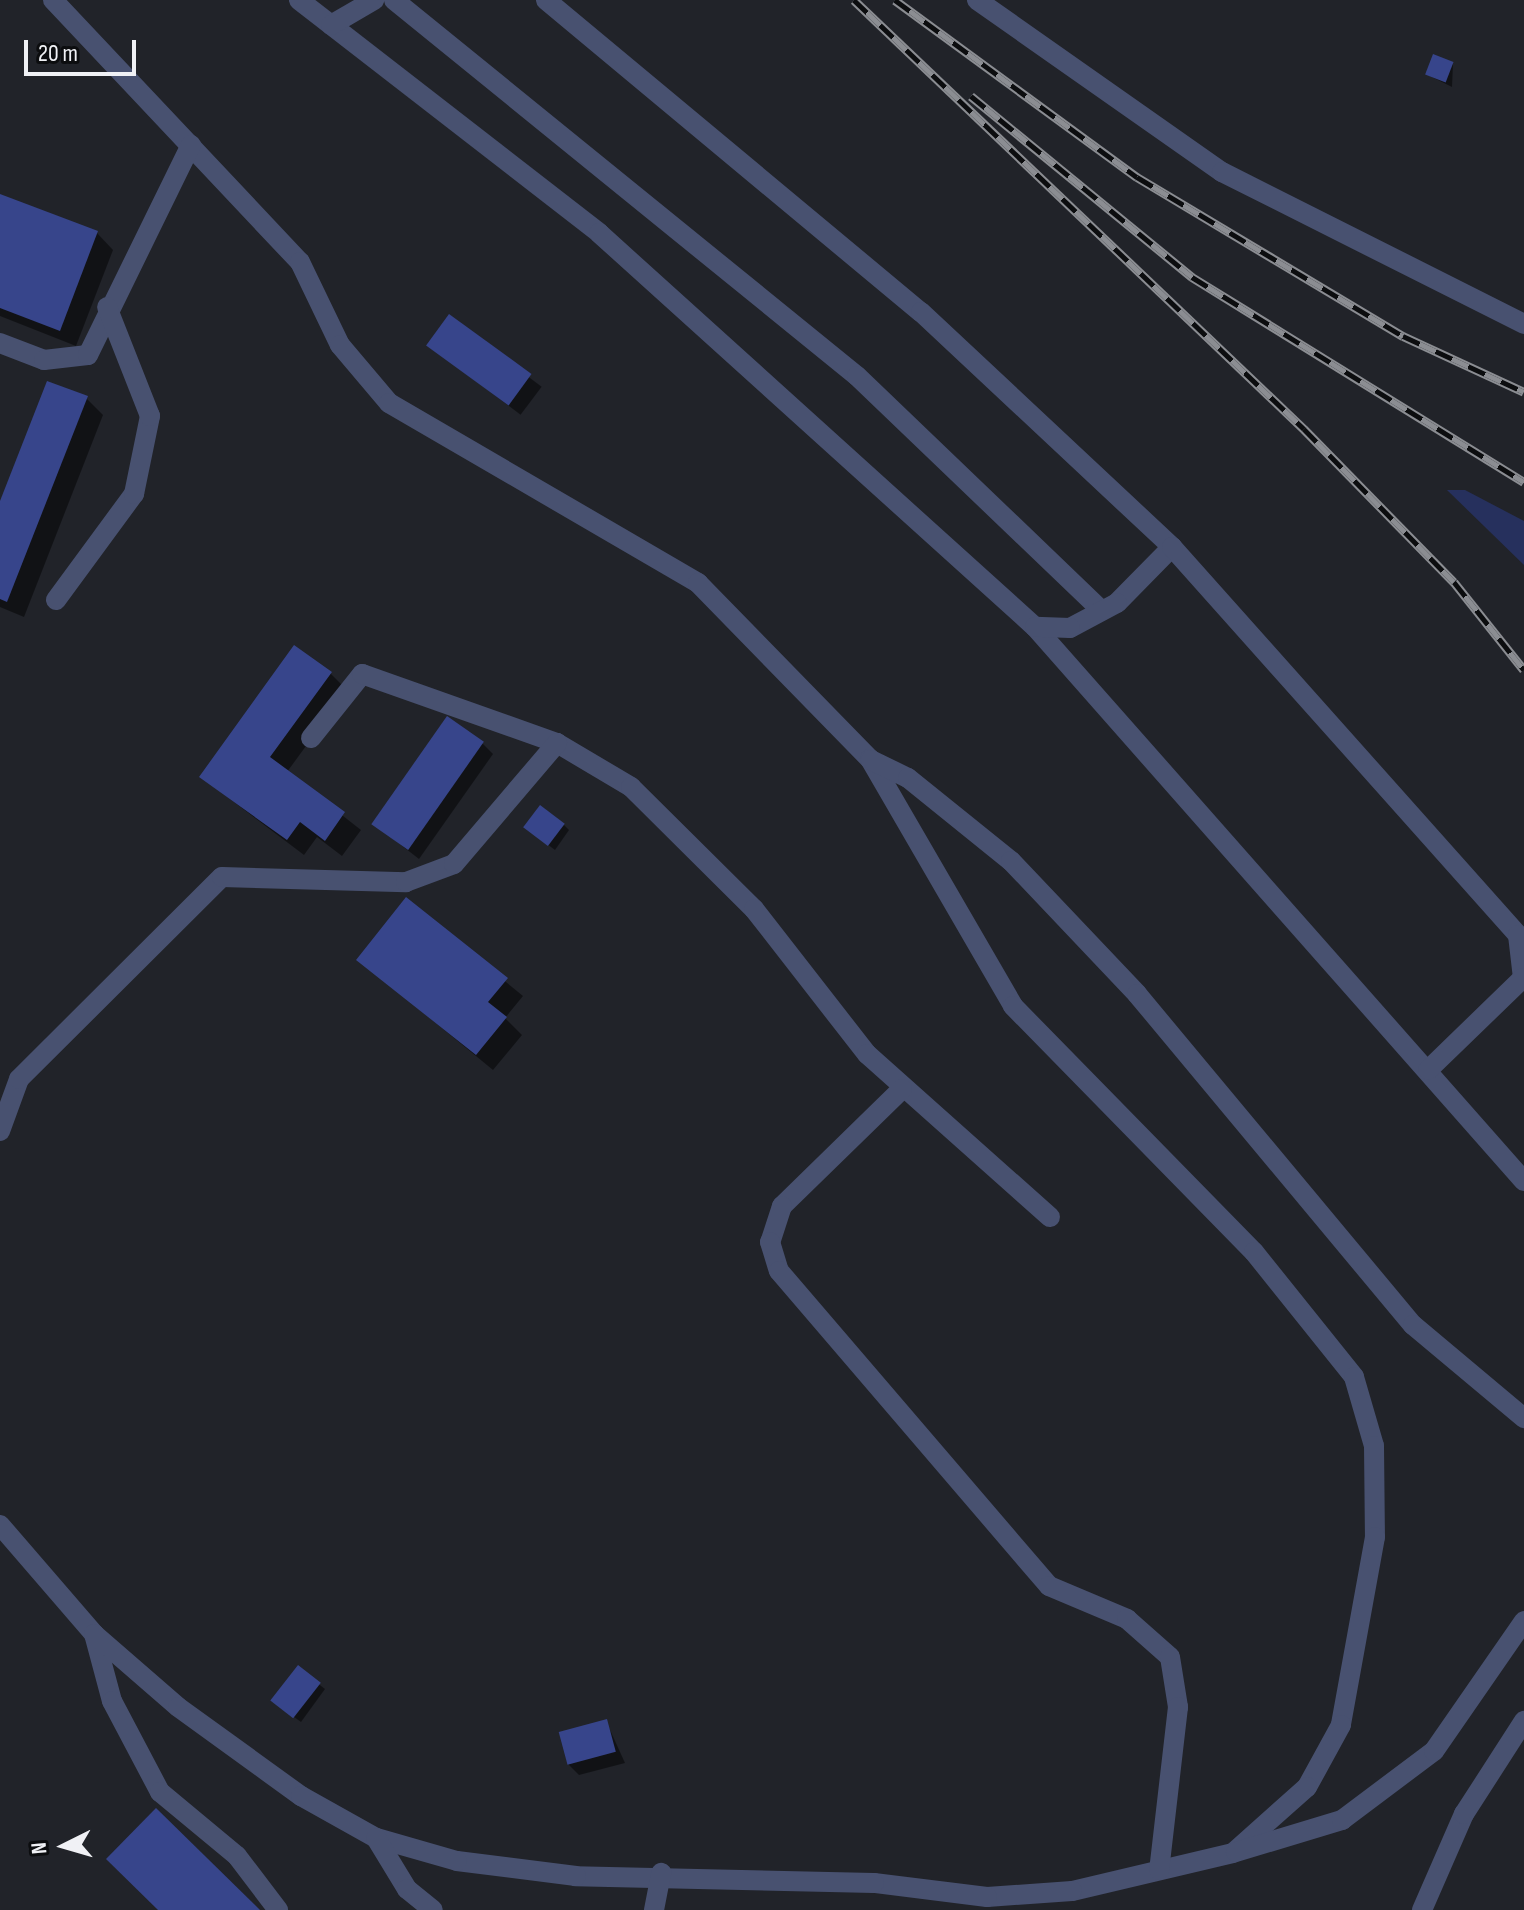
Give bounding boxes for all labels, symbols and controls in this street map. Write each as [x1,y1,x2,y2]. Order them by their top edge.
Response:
scale bar [28,24,140,74]
text: 20 m [38,39,78,68]
north arrow [24,1806,104,1886]
text: N [26,1841,54,1855]

